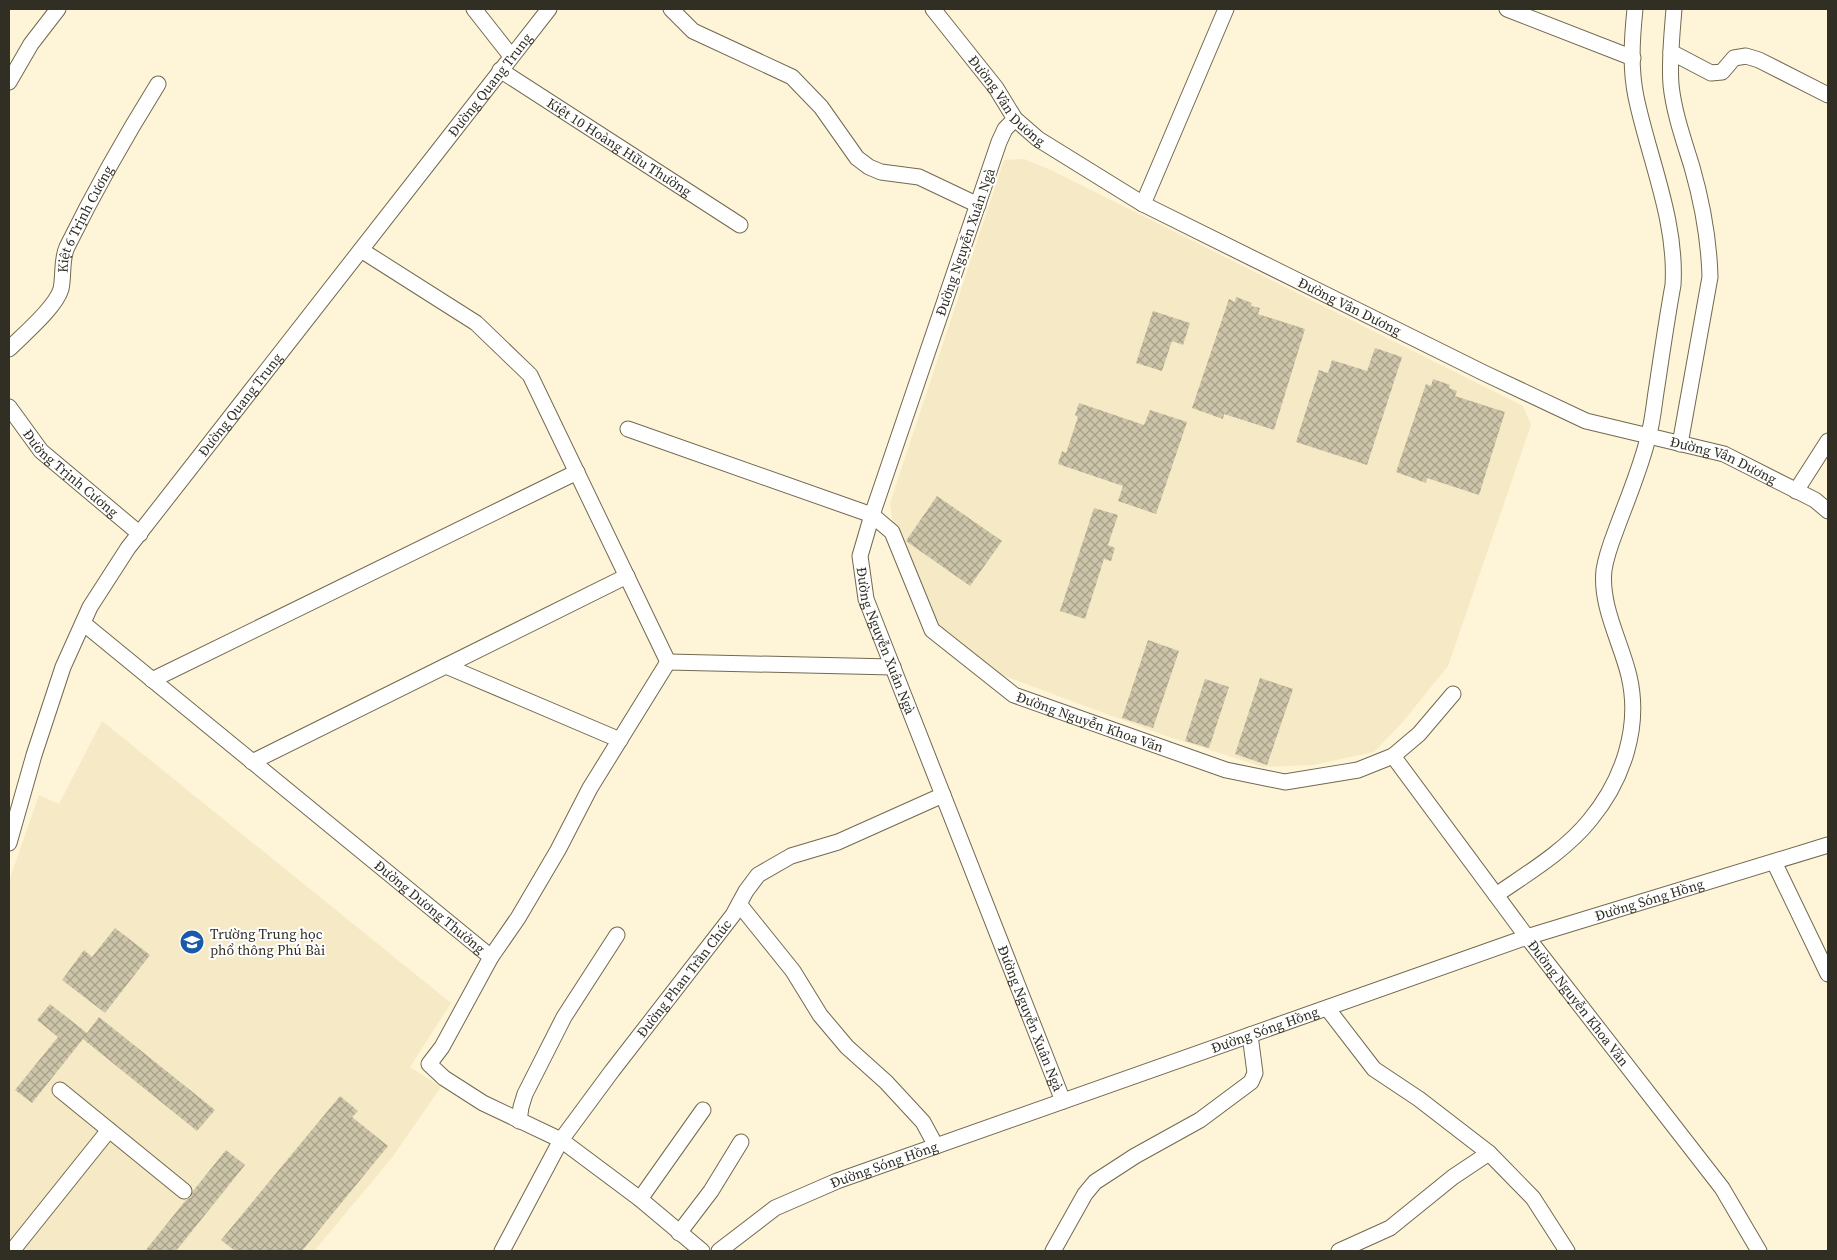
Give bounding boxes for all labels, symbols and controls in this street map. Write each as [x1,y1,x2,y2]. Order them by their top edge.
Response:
street label: Đường Quang Trung [443,29,537,141]
street label: Đường Vân Dương [963,51,1049,151]
street label: Kiệt 10 Hoàng Hữu Thường [543,93,696,201]
street label: Kiệt 6 Trịnh Cương [53,162,118,273]
street label: Đường Nguyễn Xuân Ngà [930,165,1000,319]
street label: Đường Vân Dương [1295,272,1405,340]
street label: Đường Quang Trung [193,349,287,461]
street label: Đường Trịnh Cương [18,425,123,522]
street label: Đường Vân Dương [1668,431,1780,489]
street label: Đường Nguyễn Xuân Ngà [852,566,921,718]
street label: Đường Nguyễn Khoa Văn [1014,687,1167,757]
street label: Đường Dương Thưởng [370,855,489,958]
street label: Đường Sóng Hồng [1592,874,1706,926]
street label: Đường Phan Trần Chúc [632,915,736,1041]
place label: Trường Trung học phổ thông Phú Bài [210,924,325,960]
school or university icon: Trường Trung học phổ thông Phú Bài [179,929,205,955]
street label: Đường Nguyễn Khoa Văn [1523,936,1634,1071]
street label: Đường Nguyễn Xuân Ngà [993,942,1069,1095]
street label: Đường Sóng Hồng [1208,1001,1321,1058]
street label: Đường Sóng Hồng [827,1136,940,1193]

